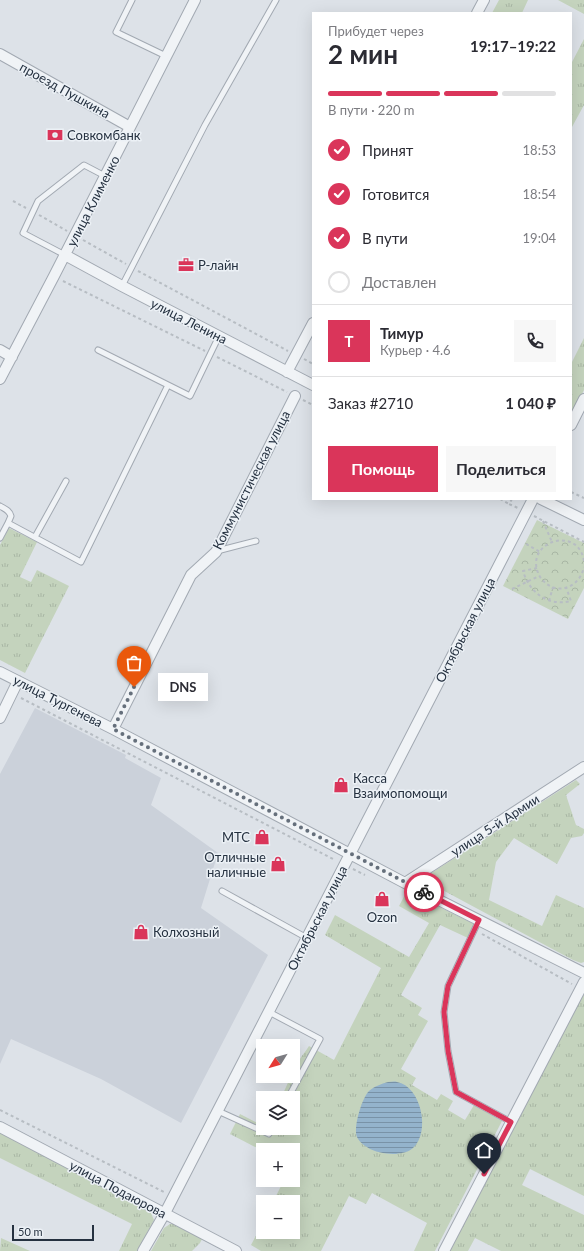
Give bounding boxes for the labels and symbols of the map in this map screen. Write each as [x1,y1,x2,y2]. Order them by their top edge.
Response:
street label: проезд Пушкина [17,59,113,121]
bank icon: Совкомбанк [46,126,64,144]
place label: Совкомбанк [67,127,141,143]
street label: улица Клименко [63,153,123,249]
office icon: Р-лайн [177,256,195,274]
place label: Р-лайн [198,257,239,273]
street label: улица Ленина [148,295,230,347]
street label: Коммунистическая улица [209,408,293,552]
street label: Октябрьская улица [432,575,498,685]
pin [117,646,151,687]
street label: улица Тургенева [11,672,105,730]
callout: DNS [158,673,208,701]
place label: Касса Взаимопомощи [353,770,447,801]
shop icon: Касса Взаимопомощи [332,776,350,794]
street label: улица 5-й Армии [448,790,542,860]
shop icon: МТС [253,828,271,846]
place label: МТС [222,829,250,845]
place label: Отличные наличные [204,849,266,880]
shop icon: Отличные наличные [269,855,287,873]
street label: Октябрьская улица [284,863,350,973]
courier [404,872,444,912]
shop icon: Ozon [373,890,391,908]
place label: Ozon [367,909,397,925]
shop icon: Колхозный [132,923,150,941]
place label: Колхозный [153,924,219,940]
north arrow [256,1039,300,1083]
pin [467,1133,501,1174]
street label: улица Подаюрова [67,1157,169,1221]
scale bar [12,1223,94,1242]

